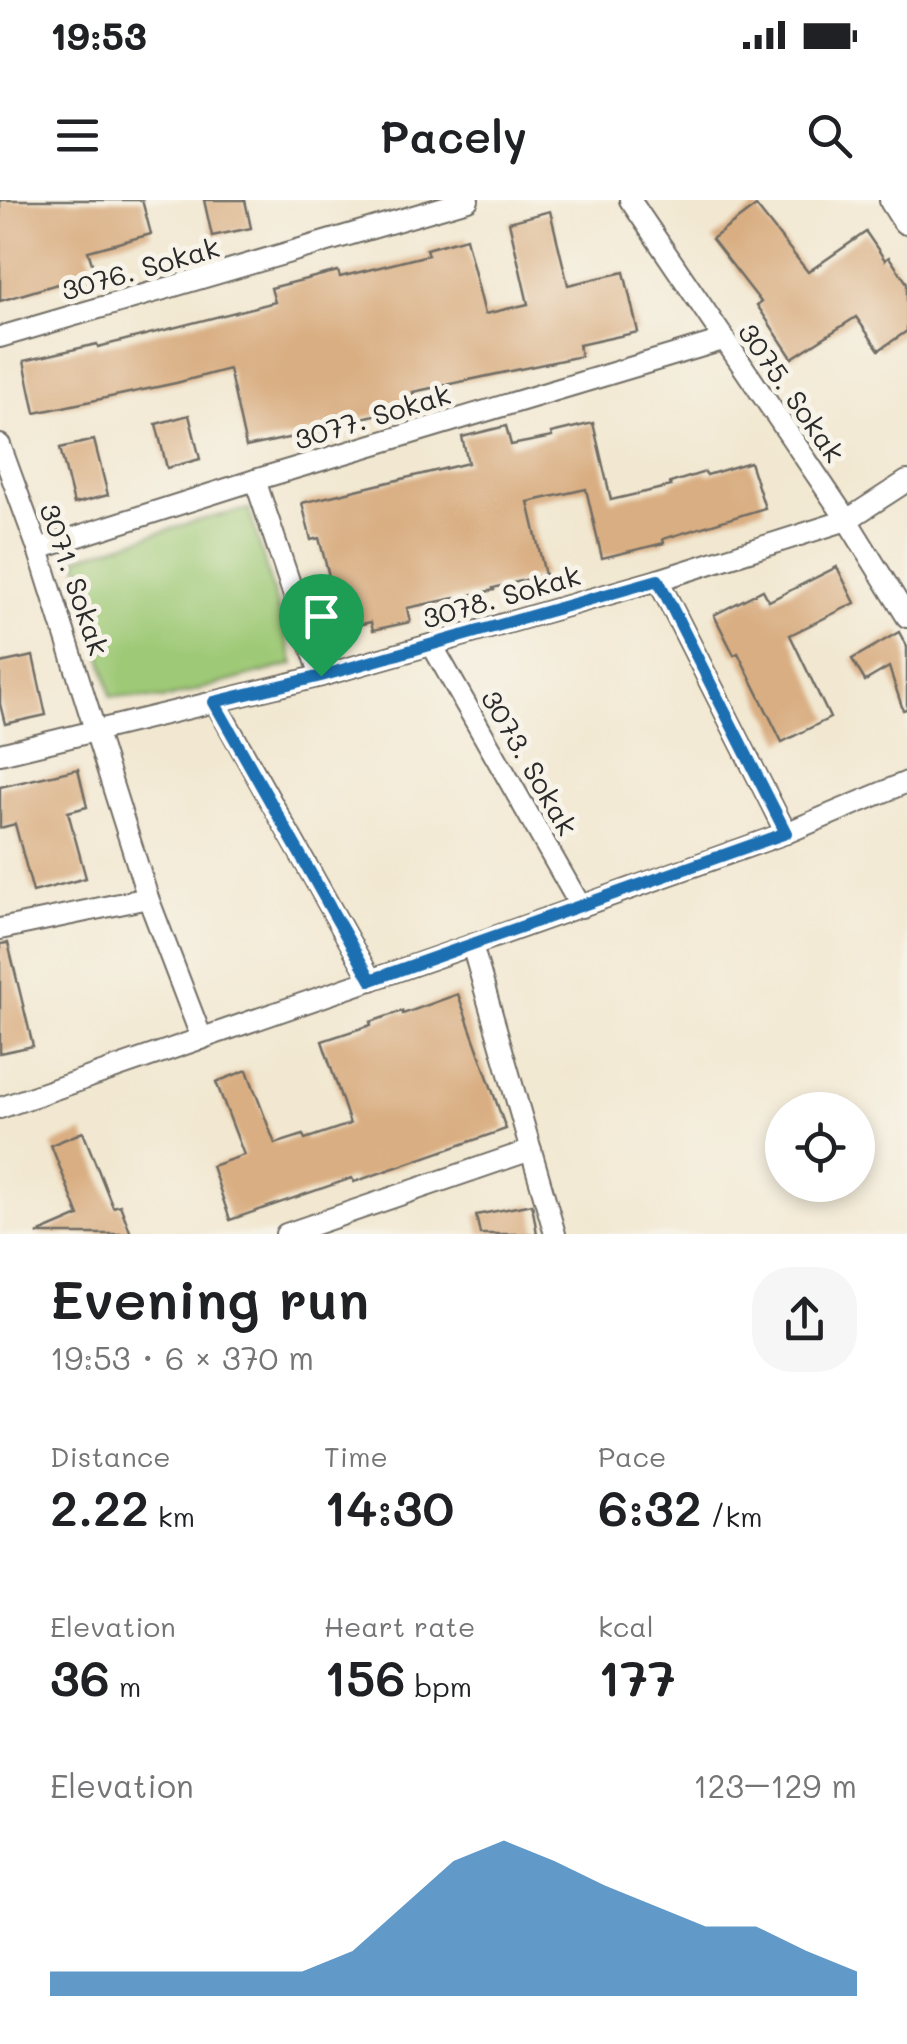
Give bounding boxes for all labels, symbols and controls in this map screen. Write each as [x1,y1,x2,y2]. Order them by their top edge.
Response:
text: 19:53 [50,10,147,60]
text: Pacely [380,106,527,164]
icon: menu [50,108,105,163]
icon: search [802,108,857,163]
street label: 3076. Sokak [57,228,223,308]
street label: 3075. Sokak [731,315,853,469]
street label: 3077. Sokak [289,375,455,457]
street label: 3071. Sokak [32,498,118,660]
street label: 3078. Sokak [418,556,584,636]
pin [279,574,364,677]
icon: arrive [294,589,349,644]
street label: 3073. Sokak [474,683,586,841]
map controls [765,1092,875,1202]
button: locate [765,1092,875,1202]
text: Evening run [50,1262,369,1334]
button: share [752,1267,857,1372]
text: 19:53 · 6 × 370 m [50,1336,314,1378]
text: Distance [50,1438,171,1474]
text: Time [324,1438,388,1474]
text: Pace [598,1438,666,1474]
text: 2.22 [50,1474,149,1540]
text: 14:30 [324,1474,454,1540]
text: 6:32 [598,1474,702,1540]
text: km [149,1498,195,1534]
text: /km [702,1498,763,1534]
text: Elevation [50,1608,176,1644]
text: Heart rate [324,1608,475,1644]
text: kcal [598,1608,654,1644]
text: 36 [50,1644,110,1710]
text: 156 [324,1644,406,1710]
text: 177 [598,1644,676,1710]
text: m [110,1668,141,1704]
text: bpm [406,1668,472,1704]
text: Elevation [50,1764,194,1806]
text: 123–129 m [693,1764,857,1806]

